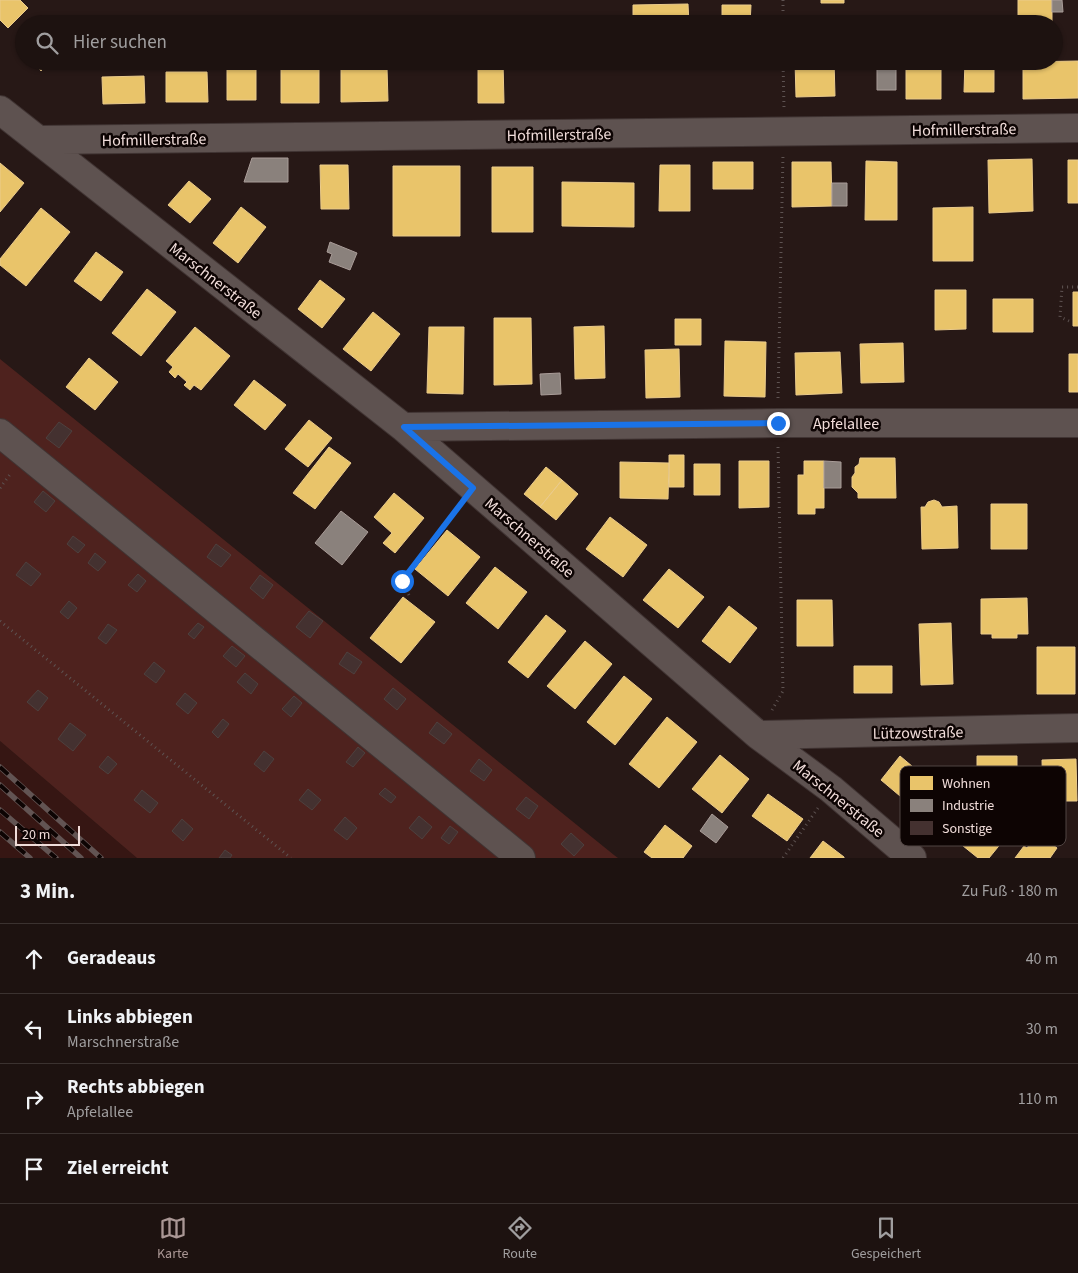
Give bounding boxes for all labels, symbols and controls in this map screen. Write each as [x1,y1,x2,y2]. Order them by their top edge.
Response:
search box [15,15,1063,70]
icon: search [33,29,61,57]
text: Hier suchen [73,29,167,56]
street label: Hofmillerstraße [911,118,1017,142]
street label: Hofmillerstraße [506,123,612,147]
street label: Hofmillerstraße [101,128,207,152]
street label: Marschnerstraße [164,238,266,324]
route end [767,412,790,435]
street label: Apfelallee [813,413,879,435]
street label: Marschnerstraße [480,493,579,583]
route start [391,570,414,593]
street label: Lützowstraße [872,721,964,745]
street label: Marschnerstraße [788,755,889,843]
legend [900,766,1066,846]
text: Wohnen [942,774,990,794]
text: Industrie [942,796,994,816]
text: Sonstige [942,819,992,839]
scale bar [15,823,80,846]
text: 20 m [22,825,50,845]
text: 3 Min. [20,876,75,906]
text: Zu Fuß · 180 m [962,880,1058,902]
icon: ahead [20,945,48,973]
text: Geradeaus [67,945,156,972]
text: 40 m [1026,948,1058,970]
text: Links abbiegen [67,1004,193,1031]
icon: left [20,1015,48,1043]
text: 30 m [1026,1018,1058,1040]
text: Marschnerstraße [67,1031,179,1053]
text: Rechts abbiegen [67,1074,205,1101]
icon: right [20,1085,48,1113]
text: 110 m [1018,1088,1058,1110]
text: Apfelallee [67,1101,133,1123]
icon: arrive [20,1155,48,1183]
text: Ziel erreicht [67,1155,168,1182]
tab: Karte [157,1214,188,1264]
tab: Route [502,1214,537,1264]
tab: Gespeichert [851,1214,921,1264]

